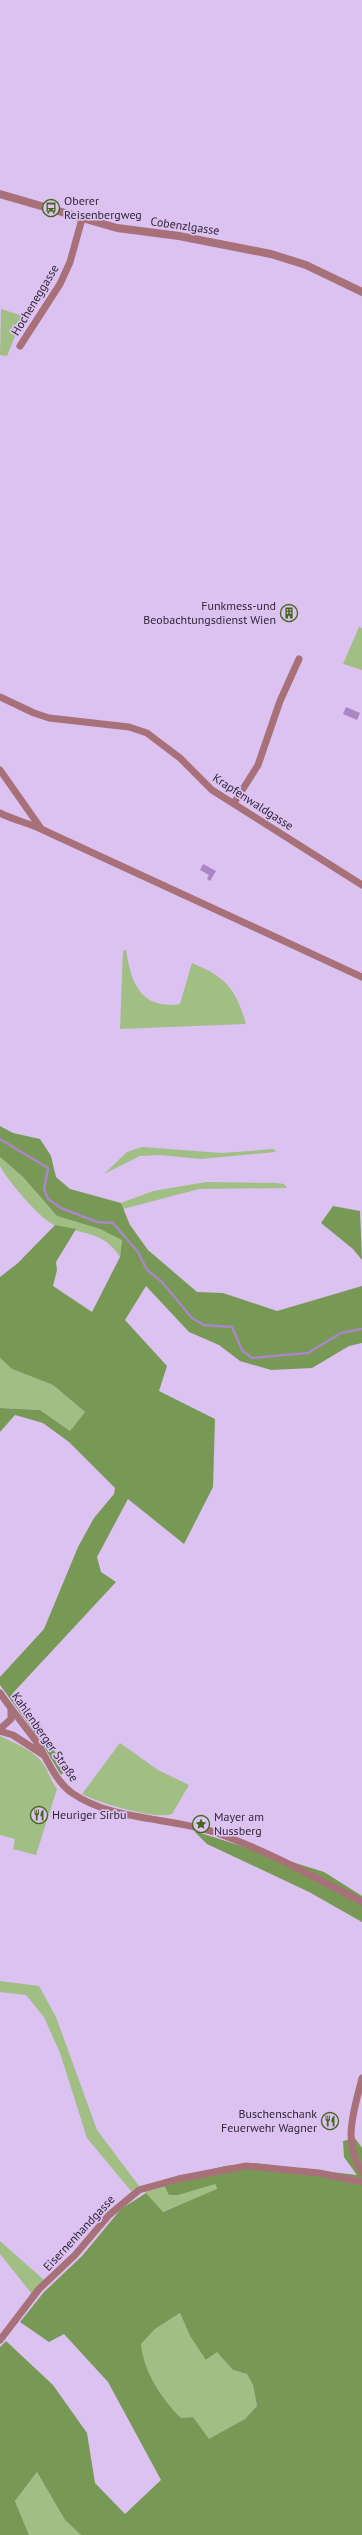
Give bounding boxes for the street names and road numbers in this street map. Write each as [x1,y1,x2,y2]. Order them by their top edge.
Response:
street label: Cobenzlgasse [150,213,221,238]
street label: Hocheneggasse [8,262,62,338]
street label: Krapfenwaldgasse [210,770,296,833]
street label: Kahlenberger Straße [9,1689,82,1784]
street label: Eisernenhandgasse [40,2192,118,2274]

